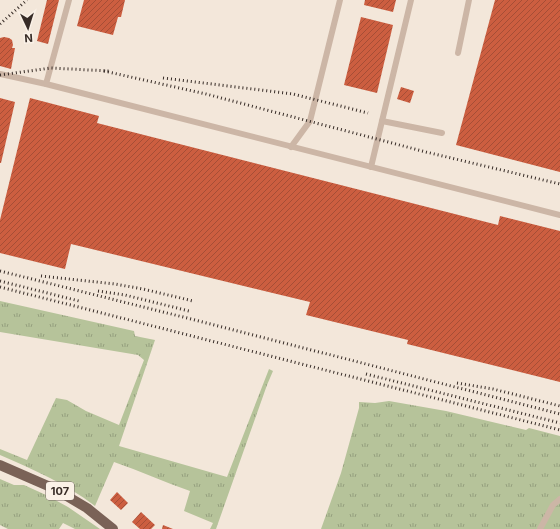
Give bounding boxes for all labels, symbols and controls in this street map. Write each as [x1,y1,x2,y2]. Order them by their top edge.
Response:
north arrow [8,8,48,48]
text: N [24,31,33,45]
road number: 107 [46,482,74,500]

